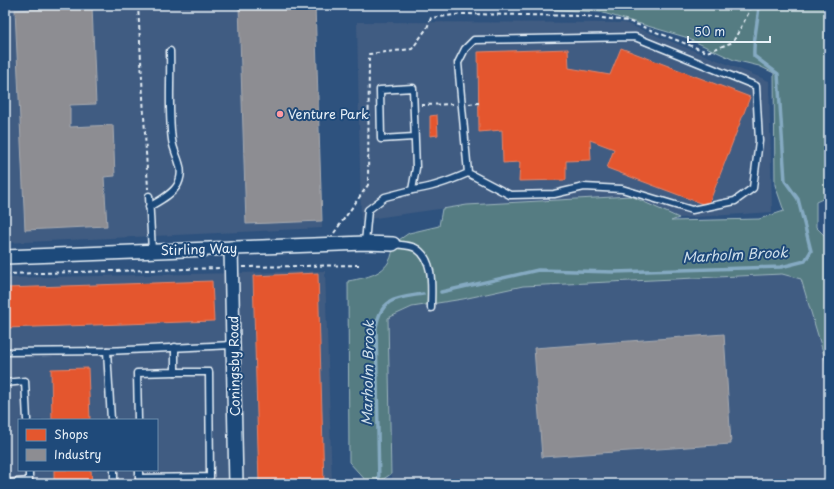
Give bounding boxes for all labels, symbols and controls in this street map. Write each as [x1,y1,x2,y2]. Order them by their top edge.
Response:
scale bar [688,18,770,44]
text: 50 m [694,22,725,40]
place label: Venture Park [288,104,369,123]
marker: Venture Park [275,109,285,119]
street label: Stirling Way [160,238,238,259]
water label: Marholm Brook [682,241,789,268]
street label: Coningsby Road [223,316,244,416]
water label: Marholm Brook [356,320,379,426]
legend [18,419,158,471]
text: Shops [54,425,89,443]
text: Industry [54,445,102,463]

